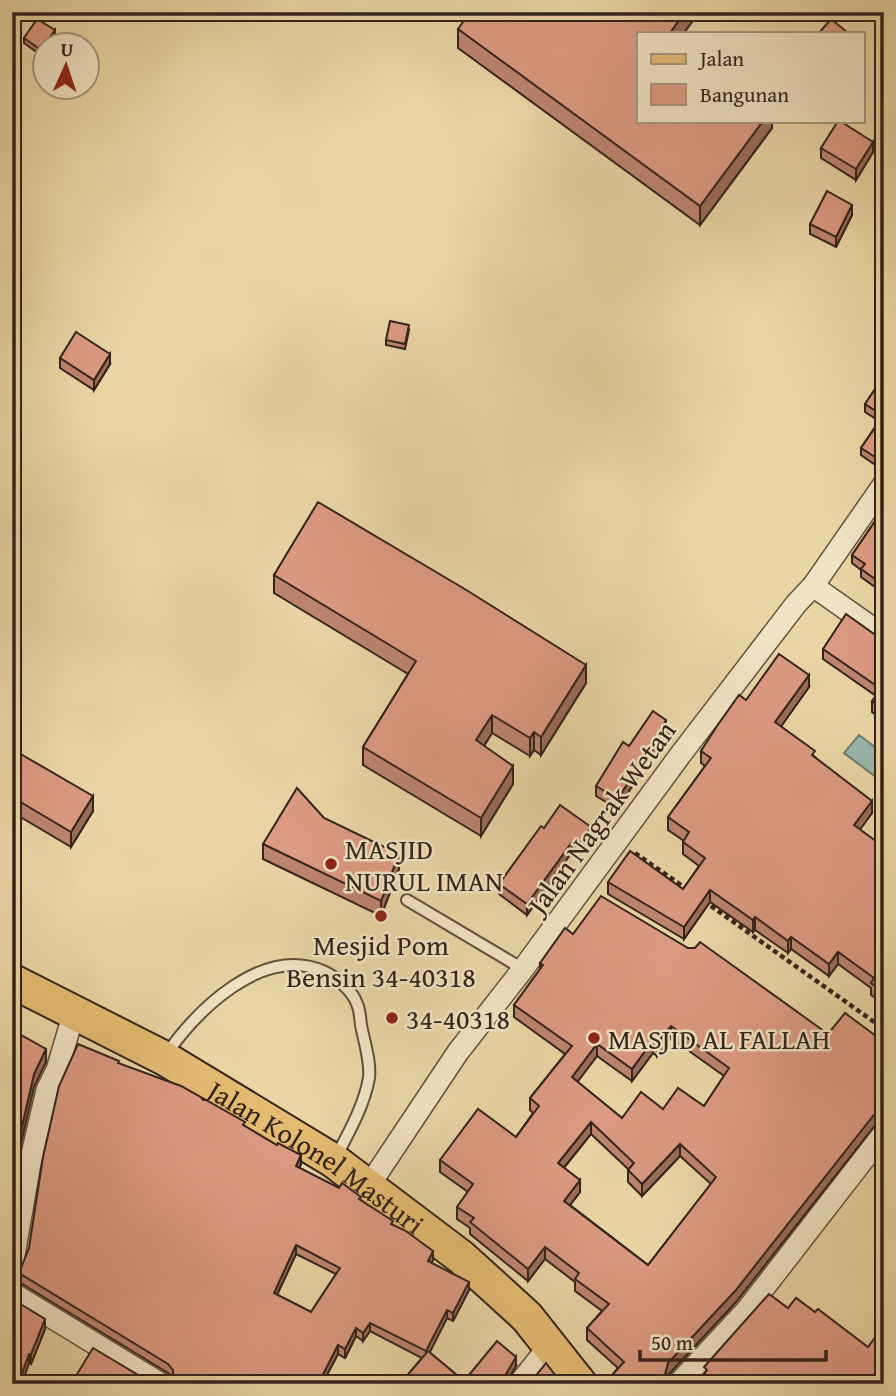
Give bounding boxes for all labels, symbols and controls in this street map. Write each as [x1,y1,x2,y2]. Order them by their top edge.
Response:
north arrow [32,32,102,102]
legend [637,32,864,122]
text: U [60,35,74,63]
text: Jalan [697,43,744,74]
text: Bangunan [700,79,789,110]
street label: Jalan Nagrak Wetan [515,712,685,925]
place label: MASJID NURUL IMAN [345,828,503,901]
marker: MASJID NURUL IMAN [323,856,339,872]
marker: Mesjid Pom Bensin 34-40318 [373,908,389,924]
place label: Mesjid Pom Bensin 34-40318 [286,924,476,997]
place label: 34-40318 [406,998,510,1039]
marker: 34-40318 [384,1010,400,1026]
place label: MASJID AL FALLAH [608,1018,830,1059]
marker: MASJID AL FALLAH [586,1030,602,1046]
street label: Jalan Kolonel Masturi [198,1068,434,1243]
scale bar [640,1319,826,1363]
text: 50 m [651,1327,693,1358]

